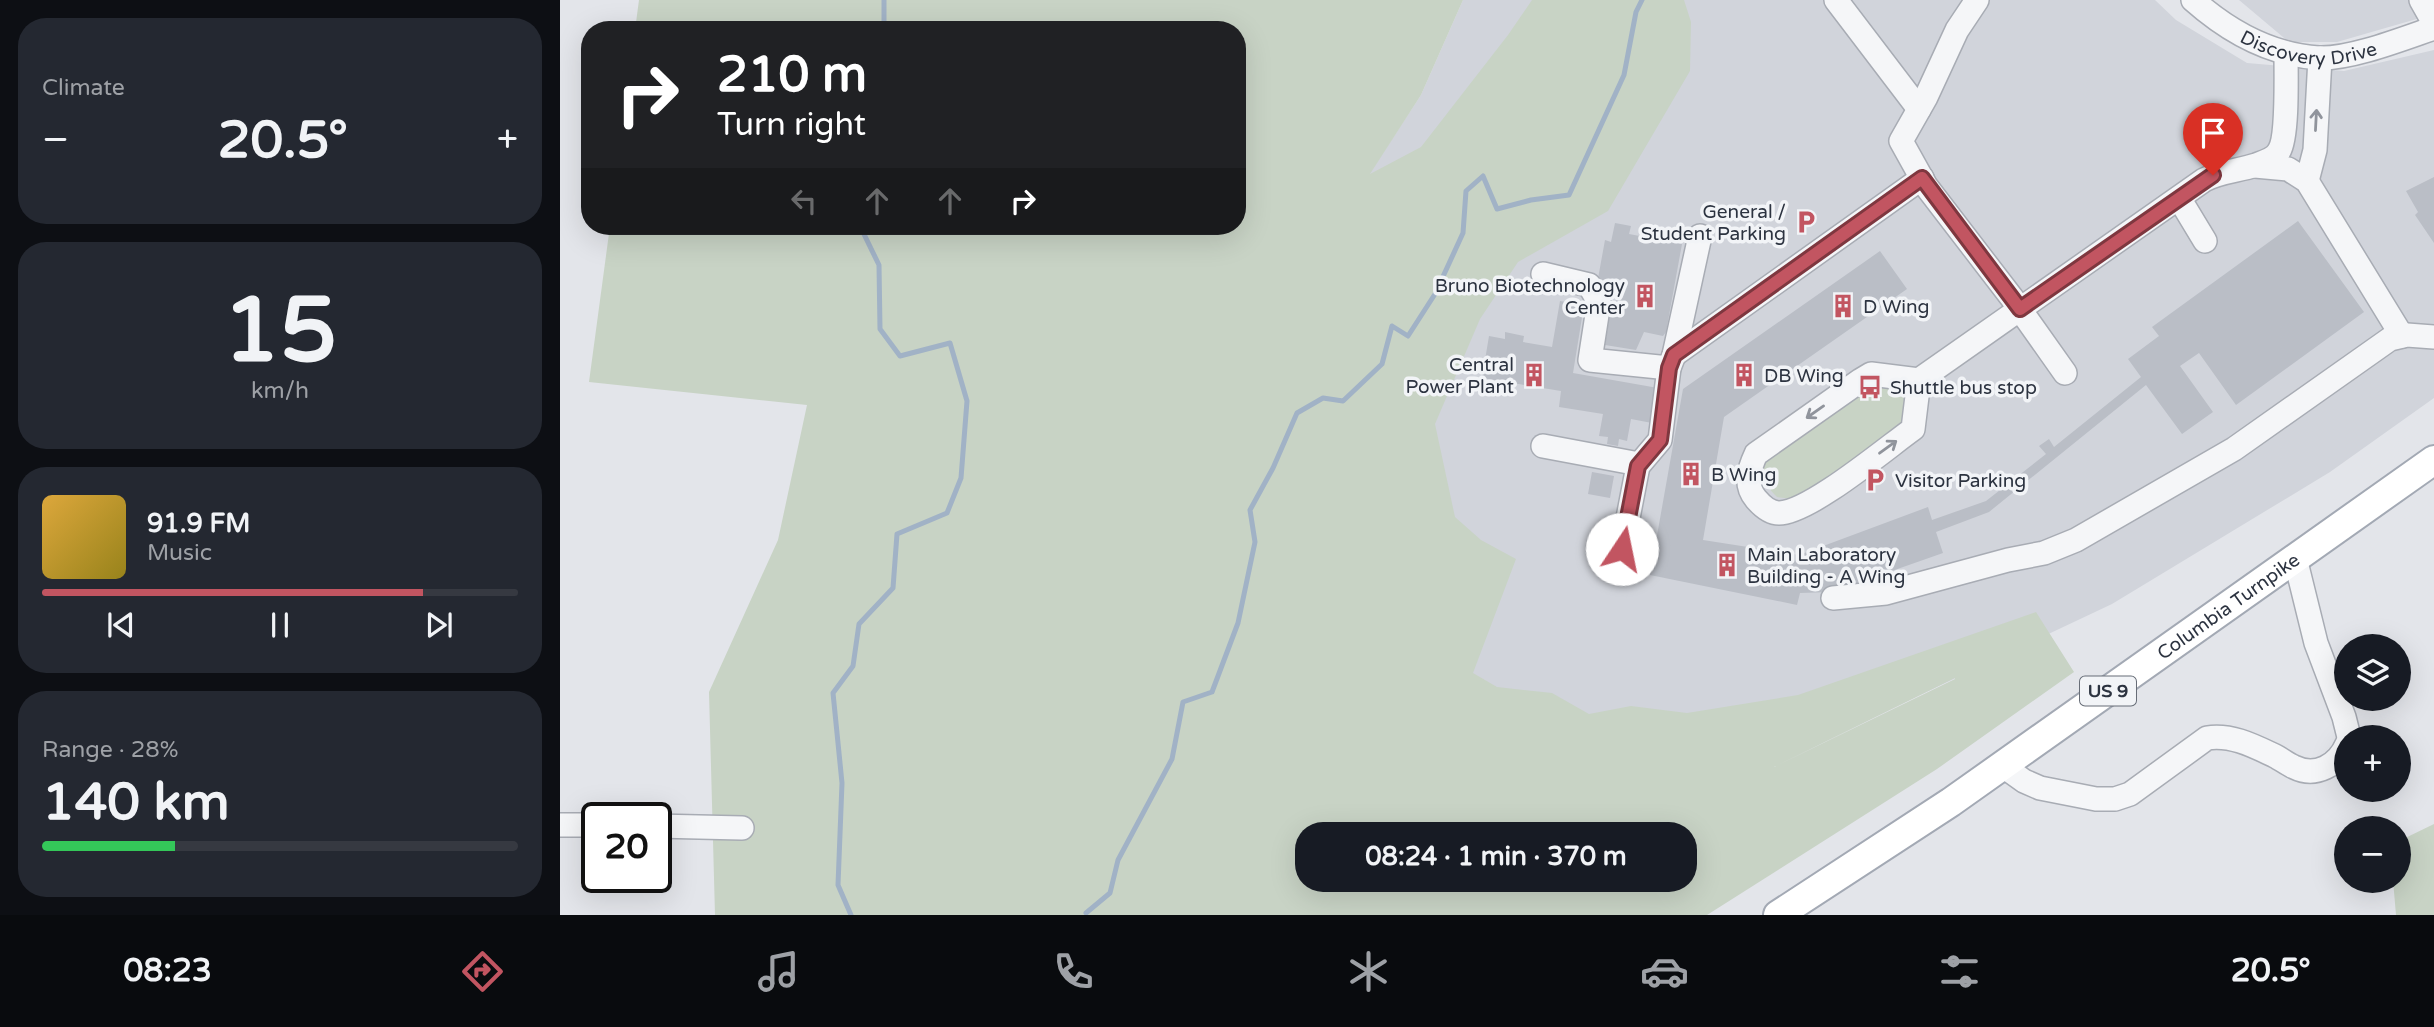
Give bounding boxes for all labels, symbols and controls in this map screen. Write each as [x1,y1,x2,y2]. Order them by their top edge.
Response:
street label: Discovery Drive [2237,26,2380,70]
text: 210 m [717,46,867,105]
icon: right [602,49,693,140]
text: Climate [42,74,125,102]
pin [2183,103,2243,175]
text: Turn right [717,106,866,144]
text: 20.5° [218,109,348,172]
one-way arrow [2310,109,2323,132]
icon: arrive [2194,114,2232,152]
text: − [42,117,69,163]
text: + [497,117,518,163]
icon: left [785,182,823,220]
icon: ahead [858,182,896,220]
icon: ahead [931,182,969,220]
icon: right [1004,182,1042,220]
place label: General / Student Parking [1641,201,1786,245]
parking icon: General / Student Parking [1792,208,1820,236]
place label: Bruno Biotechnology Center [1435,275,1626,319]
text: 15 [223,276,337,386]
building icon: Bruno Biotechnology Center [1631,282,1659,310]
building icon: D Wing [1829,292,1857,320]
place label: D Wing [1863,296,1930,318]
place label: Central Power Plant [1406,354,1514,398]
building icon: Central Power Plant [1520,361,1548,389]
building icon: DB Wing [1730,361,1758,389]
place label: DB Wing [1764,365,1844,387]
bus stop icon: Shuttle bus stop [1856,373,1884,401]
text: km/h [251,377,309,405]
place label: Shuttle bus stop [1890,377,2037,399]
one-way arrow [1806,405,1825,419]
one-way arrow [1878,440,1897,454]
building icon: B Wing [1677,460,1705,488]
place label: B Wing [1711,464,1776,486]
parking icon: Visitor Parking [1861,466,1889,494]
place label: Visitor Parking [1895,470,2026,492]
text: 91.9 FM [147,508,250,539]
position arrow [1585,512,1659,586]
text: Music [147,539,212,567]
place label: Main Laboratory Building - A Wing [1747,544,1905,588]
street label: Columbia Turnpike [2153,549,2304,665]
building icon: Main Laboratory Building - A Wing [1713,551,1741,579]
icon: previous [102,606,140,644]
icon: pause [261,606,299,644]
icon: next [420,606,458,644]
map controls [2334,634,2411,893]
button: layers [2334,634,2411,711]
road number: US 9 [2080,676,2136,706]
button: + [2334,725,2411,802]
text: Range · 28% [42,736,178,764]
text: 140 km [42,771,230,834]
speed limit sign: 20 [581,802,672,893]
button: − [2334,816,2411,893]
text: 08:24 · 1 min · 370 m [1365,841,1627,872]
icon: directions [458,947,507,996]
icon: music [754,947,803,996]
icon: phone [1049,947,1098,996]
icon: climate [1344,947,1393,996]
icon: car [1640,947,1689,996]
icon: filters [1935,947,1984,996]
text: 08:23 [123,952,212,990]
text: 20.5° [2231,952,2311,990]

